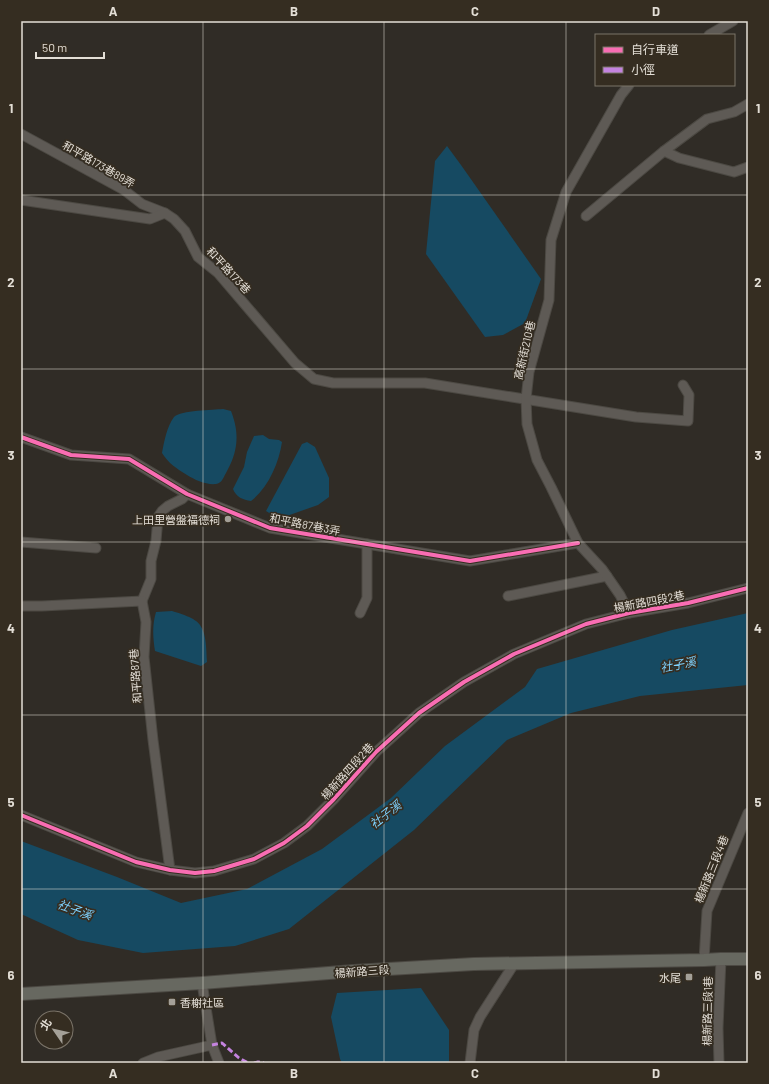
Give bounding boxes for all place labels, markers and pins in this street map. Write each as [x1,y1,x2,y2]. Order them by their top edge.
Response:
place label: 上田里營盤福德祠 [132,513,220,526]
marker: 上田里營盤福德祠 [223,514,233,524]
place label: 水尾 [659,971,681,984]
marker: 水尾 [684,972,694,982]
place label: 香榭社區 [180,996,224,1009]
marker: 香榭社區 [167,997,177,1007]

